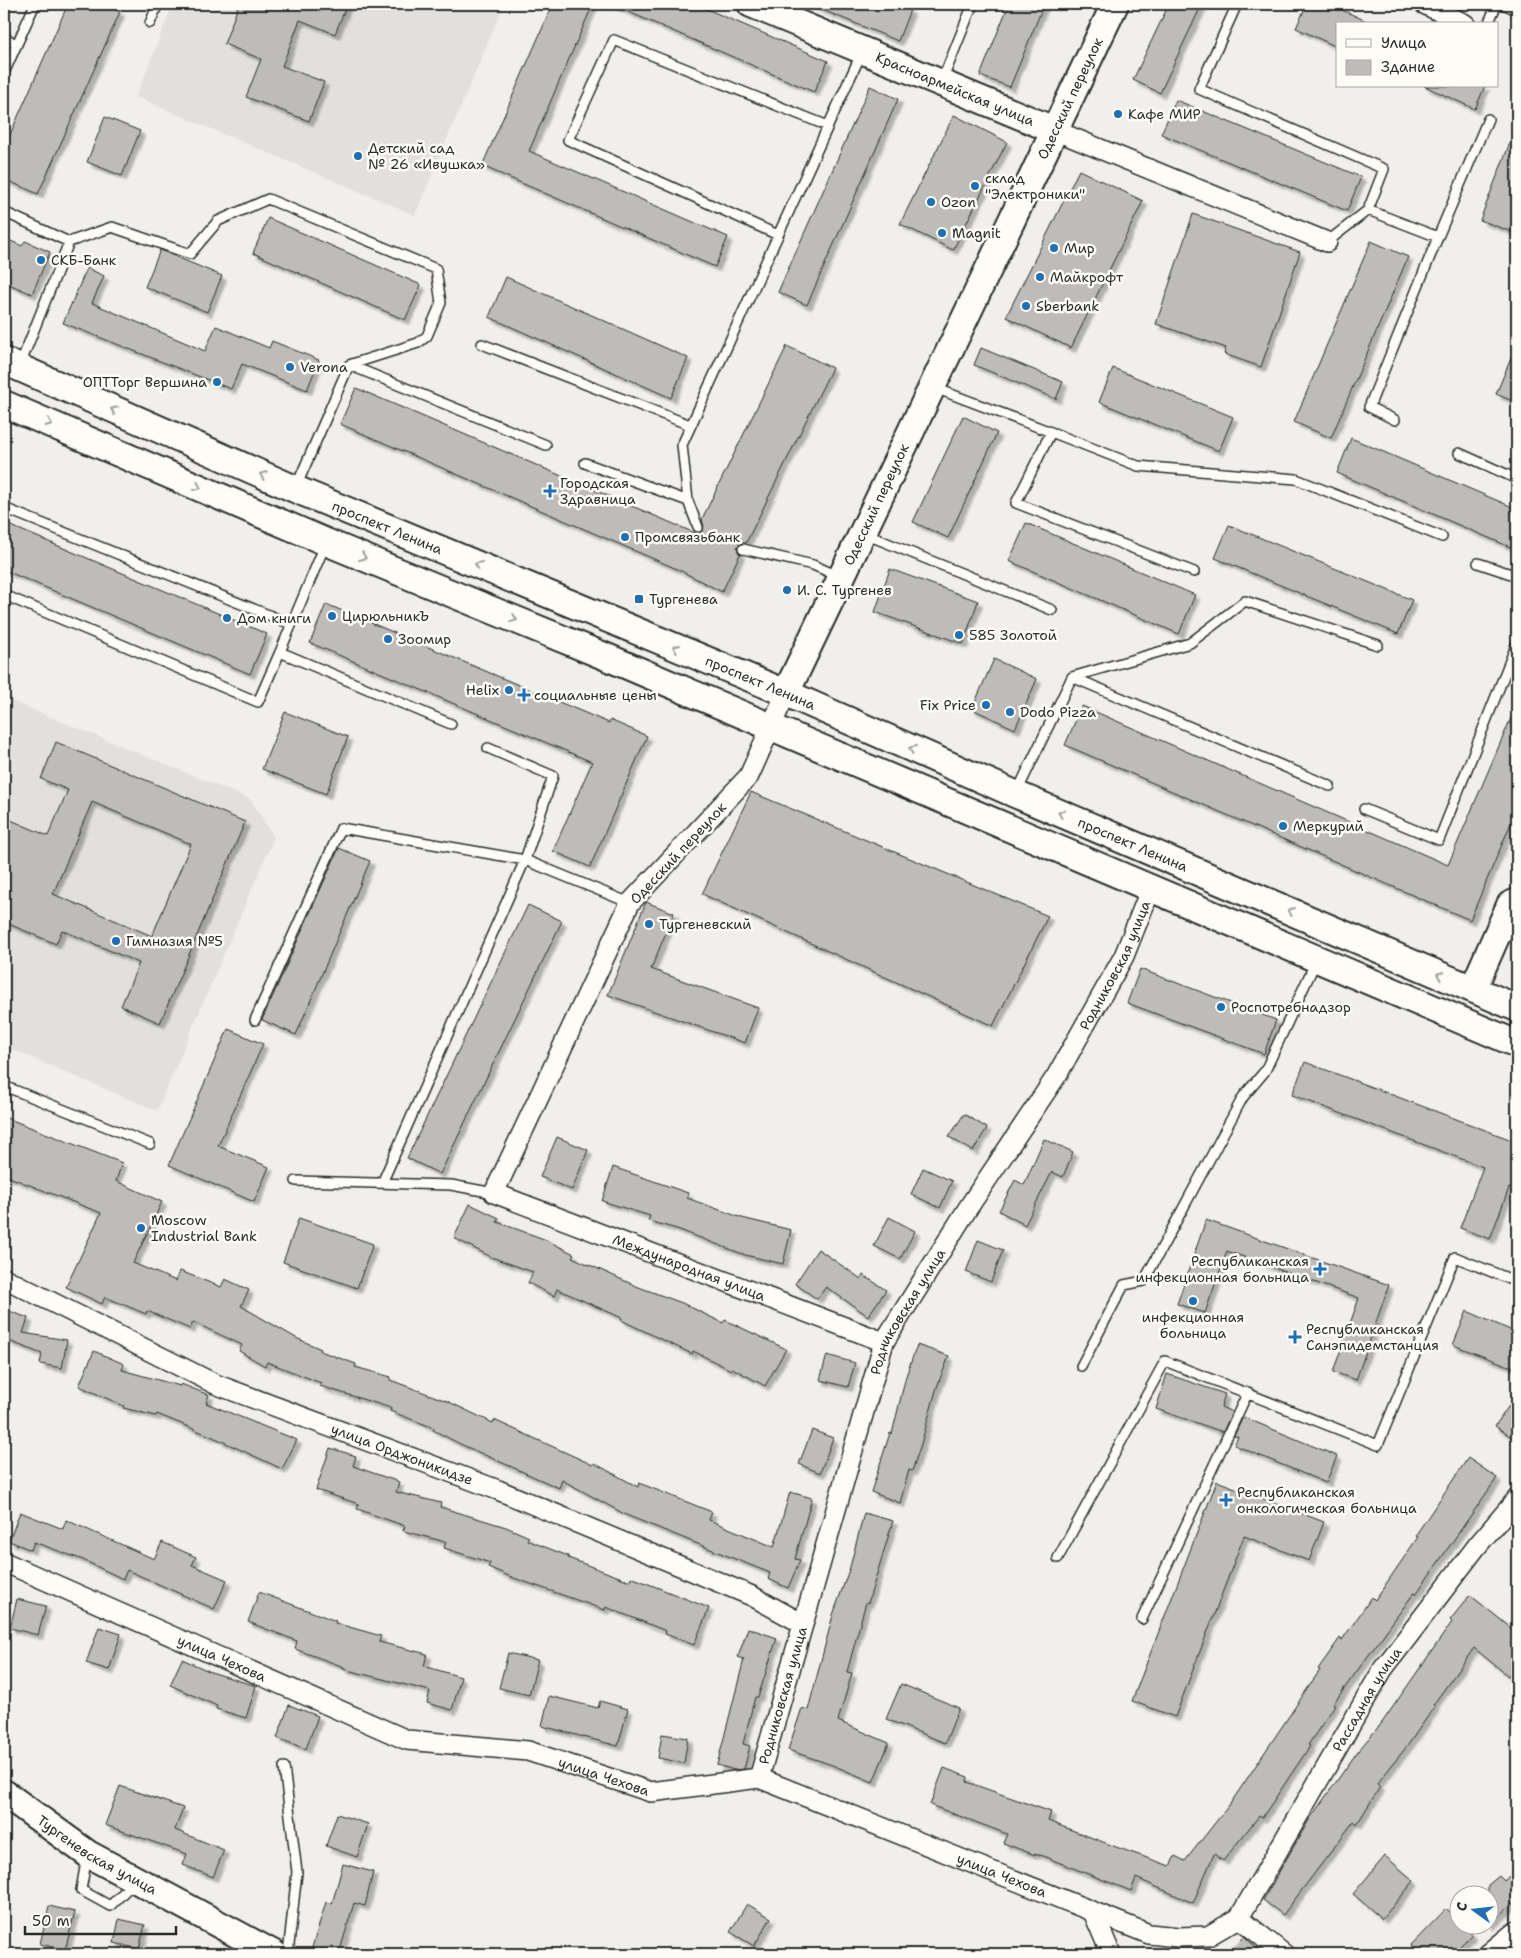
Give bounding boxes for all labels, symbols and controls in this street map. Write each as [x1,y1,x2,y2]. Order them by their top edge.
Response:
legend [1336,22,1498,88]
text: Улица [1381,33,1427,53]
street label: Одесский переулок [1033,34,1107,162]
street label: Красноармейская улица [873,48,1037,130]
text: Здание [1381,57,1435,77]
place label: Кафе МИР [1128,105,1201,123]
marker: Кафе МИР [1112,108,1124,120]
place label: Детский сад № 26 «Ивушка» [368,139,485,173]
marker: Детский сад № 26 «Ивушка» [352,150,364,162]
place label: склад "Электроники" [985,169,1085,203]
marker: склад "Электроники" [969,180,981,192]
place label: Ozon [941,193,976,211]
marker: Ozon [925,196,937,208]
place label: Magnit [952,224,1001,242]
marker: Magnit [936,227,948,239]
place label: Мир [1064,239,1095,257]
marker: Мир [1048,242,1060,254]
place label: СКБ-Банк [51,251,117,269]
marker: СКБ-Банк [35,254,47,266]
place label: Майкрофт [1050,268,1124,286]
marker: Майкрофт [1034,271,1046,283]
place label: Sberbank [1036,297,1099,315]
marker: Sberbank [1020,300,1032,312]
place label: Verona [300,358,348,376]
marker: Verona [284,361,296,373]
place label: ОПТТорг Вершина [83,373,207,391]
marker: ОПТТорг Вершина [211,376,223,388]
one-way arrow [110,405,119,416]
one-way arrow [44,417,52,427]
street label: Одесский переулок [839,440,913,568]
one-way arrow [259,471,268,482]
place label: Городская Здравница [560,474,636,508]
one-way arrow [193,480,202,491]
marker: Городская Здравница [544,485,556,497]
street label: проспект Ленина [330,496,446,558]
place label: Промсвязьбанк [635,528,741,546]
marker: Промсвязьбанк [619,531,631,543]
one-way arrow [359,552,367,562]
one-way arrow [474,561,483,572]
place label: И. С. Тургенев [797,581,892,599]
marker: И. С. Тургенев [781,584,793,596]
place label: Тургенева [649,590,718,608]
marker: Тургенева [633,593,645,605]
place label: ЦирюльникЪ [342,607,429,625]
place label: Дом книги [237,609,311,627]
marker: ЦирюльникЪ [326,610,338,622]
marker: Дом книги [221,612,233,624]
one-way arrow [509,613,518,623]
place label: 585 Золотой [969,626,1057,644]
marker: 585 Золотой [953,629,965,641]
place label: Зоомир [398,630,451,648]
marker: Зоомир [382,633,394,645]
one-way arrow [672,643,681,654]
street label: проспект Ленина [703,651,819,714]
place label: Helix [466,681,499,699]
marker: Helix [503,684,515,696]
place label: социальные цены [534,686,657,704]
marker: социальные цены [518,689,530,701]
place label: Fix Price [920,696,976,714]
marker: Fix Price [980,699,992,711]
place label: Dodo Pizza [1020,703,1096,721]
marker: Dodo Pizza [1004,706,1016,718]
one-way arrow [908,744,917,755]
street label: Одесский переулок [626,798,730,908]
one-way arrow [1057,809,1066,820]
street label: проспект Ленина [1075,813,1191,876]
place label: Меркурий [1293,817,1364,835]
marker: Меркурий [1277,820,1289,832]
street label: Родниковская улица [1075,898,1154,1033]
one-way arrow [1287,907,1296,918]
place label: Тургеневский [659,915,751,933]
marker: Тургеневский [643,918,655,930]
place label: Гимназия №5 [126,932,223,950]
marker: Гимназия №5 [110,935,122,947]
one-way arrow [1436,971,1445,982]
place label: Роспотребнадзор [1231,998,1351,1016]
marker: Роспотребнадзор [1215,1001,1227,1013]
place label: Moscow Industrial Bank [151,1211,257,1245]
marker: Moscow Industrial Bank [135,1222,147,1234]
street label: Международная улица [610,1230,768,1305]
street label: Родниковская улица [866,1245,949,1377]
place label: Республиканская инфекционная больница [1135,1252,1309,1286]
marker: Республиканская инфекционная больница [1313,1262,1327,1276]
marker: инфекционная больница [1187,1295,1199,1307]
place label: инфекционная больница [1142,1308,1244,1342]
place label: Республиканская Санэпидемстанция [1306,1320,1439,1354]
marker: Республиканская Санэпидемстанция [1288,1330,1302,1344]
street label: улица Орджоникидзе [329,1419,476,1489]
place label: Республиканская онкологическая больница [1237,1483,1417,1517]
marker: Республиканская онкологическая больница [1219,1493,1233,1507]
street label: Родниковская улица [754,1624,811,1766]
street label: улица Чехова [175,1631,269,1686]
street label: Рассадная улица [1328,1643,1406,1755]
street label: улица Чехова [556,1753,652,1800]
street label: Тургеневская улица [34,1811,160,1899]
street label: улица Чехова [954,1849,1049,1901]
north arrow [1448,1886,1498,1936]
text: С [1452,1900,1471,1913]
scale bar [25,1903,176,1935]
text: 50 m [32,1911,70,1931]

